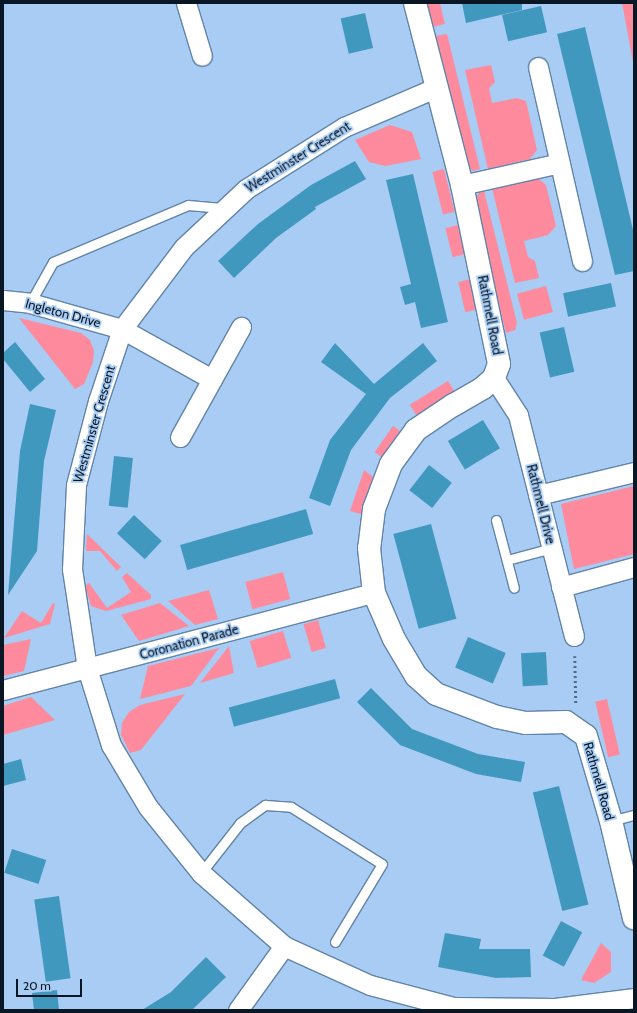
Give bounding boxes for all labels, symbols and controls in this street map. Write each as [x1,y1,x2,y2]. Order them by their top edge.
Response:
street label: Westminster Crescent [243,118,353,196]
street label: Rathmell Road [475,274,505,356]
street label: Ingleton Drive [24,295,102,331]
street label: Westminster Crescent [70,364,118,484]
street label: Rathmell Drive [524,463,558,545]
street label: Coronation Parade [138,621,240,663]
street label: Rathmell Road [580,740,618,822]
scale bar [18,971,84,997]
text: 20 m [23,978,51,993]

